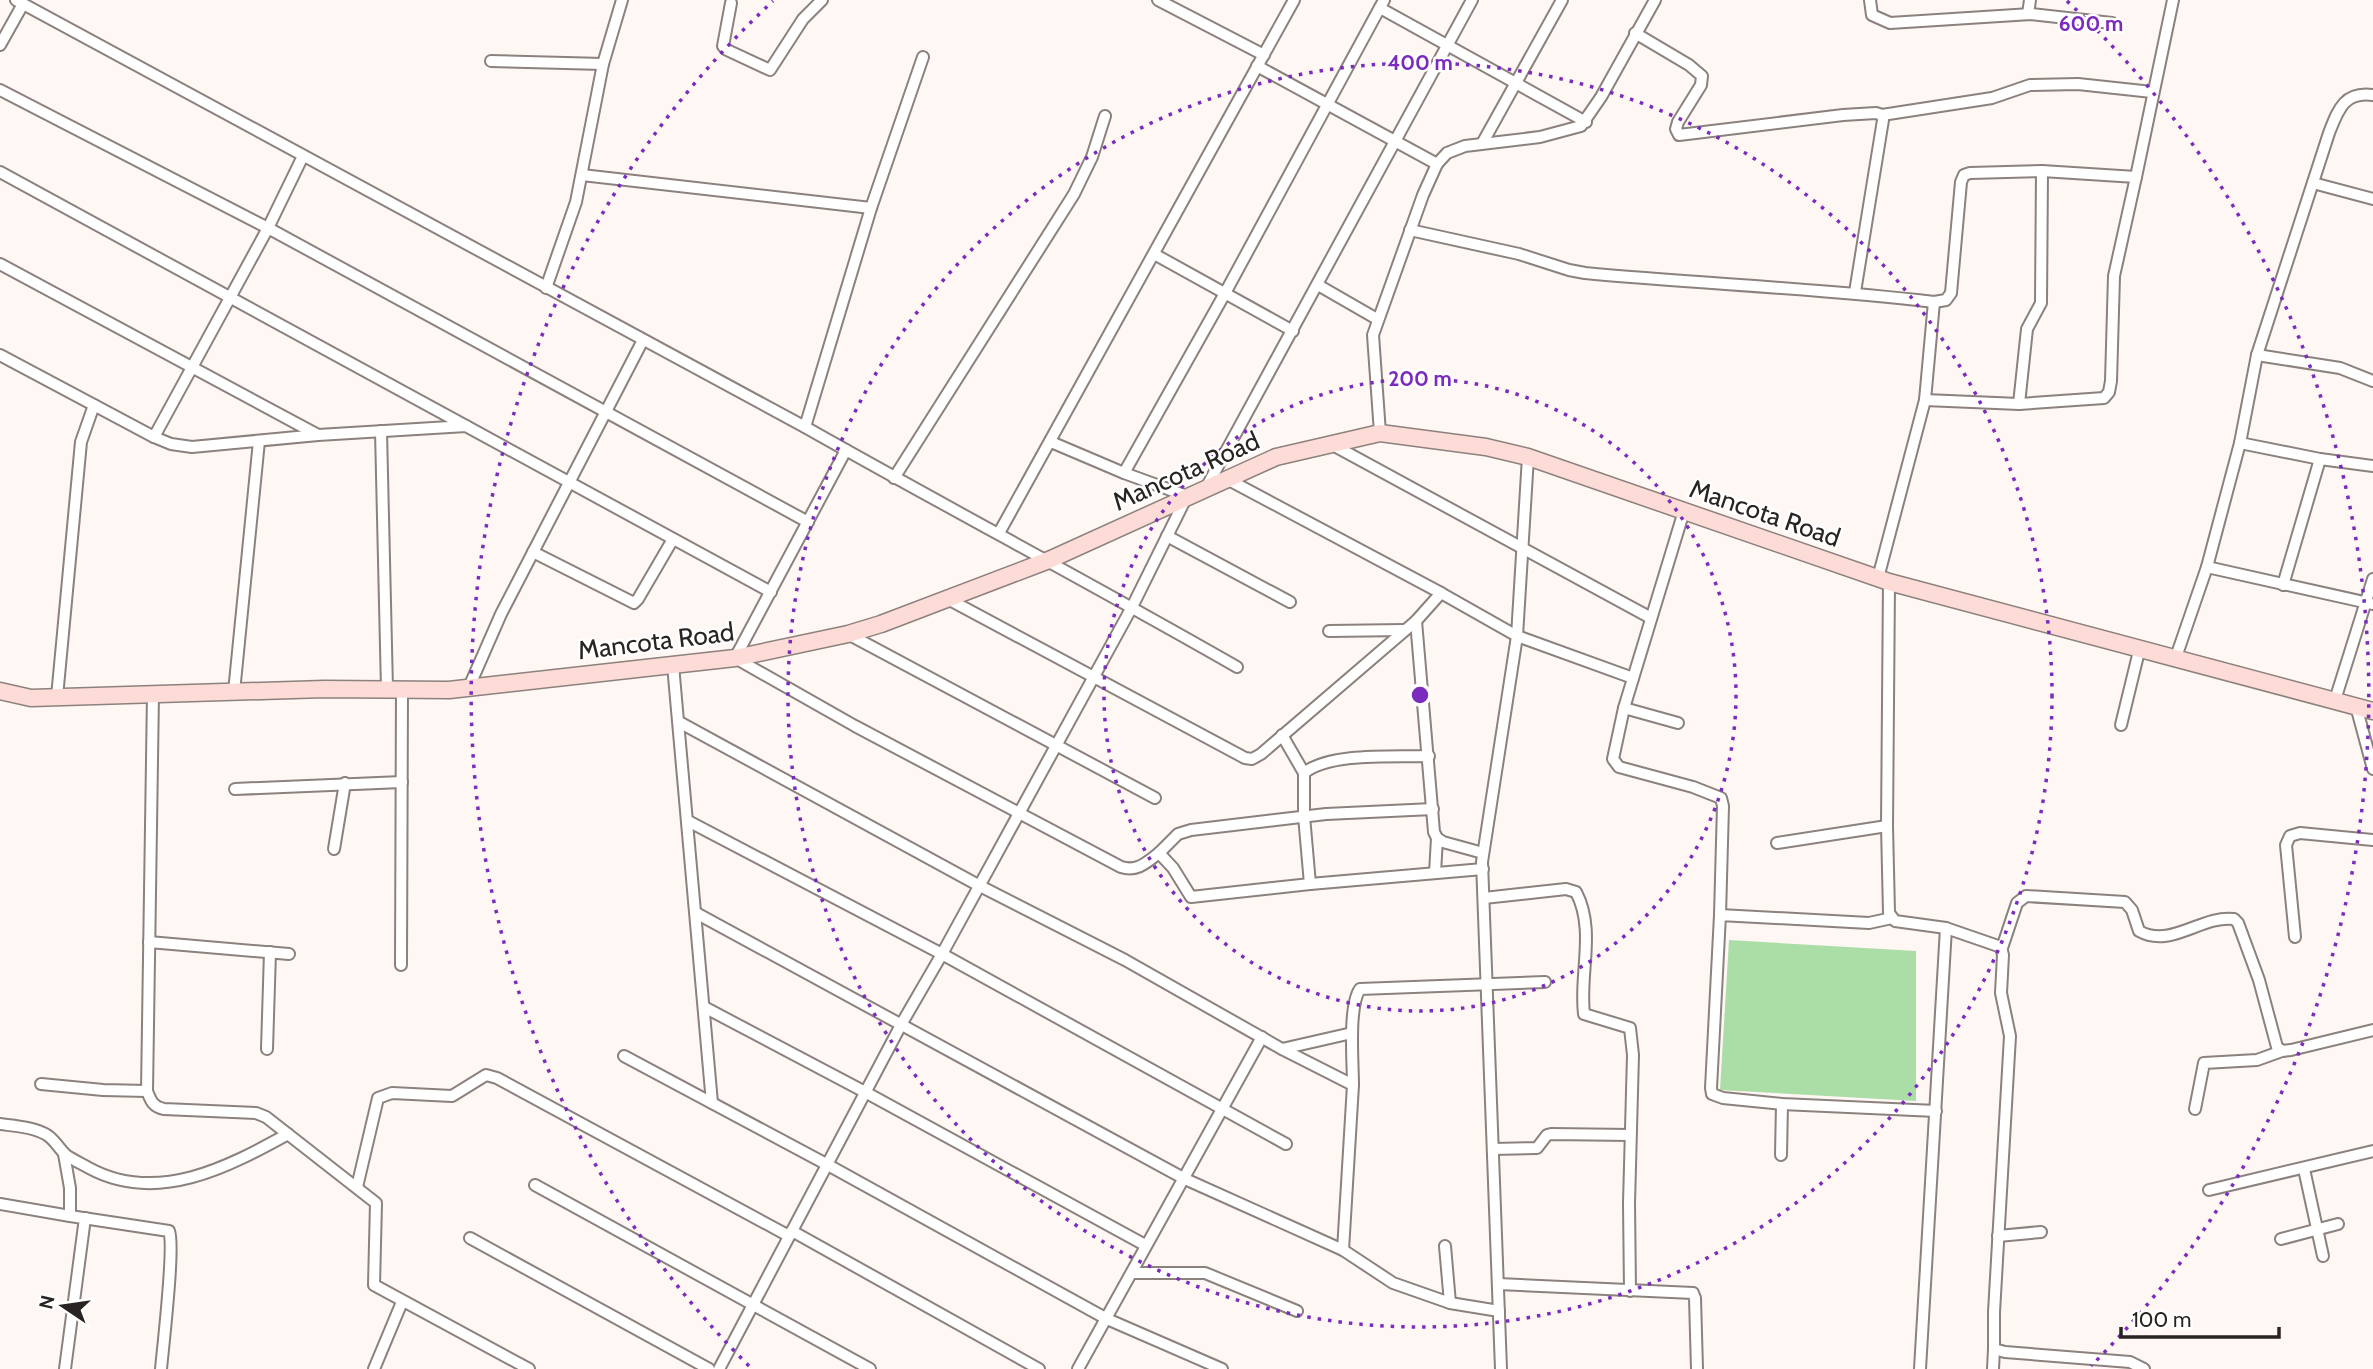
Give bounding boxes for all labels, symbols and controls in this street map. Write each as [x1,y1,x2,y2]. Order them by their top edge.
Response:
text: 600 m [2059,11,2123,36]
text: 400 m [1387,50,1453,75]
text: 200 m [1388,366,1452,391]
street label: Mancota Road [1108,424,1264,518]
street label: Mancota Road [1685,472,1845,554]
street label: Mancota Road [576,616,736,666]
centre of rings [1408,683,1432,707]
north arrow [28,1271,98,1341]
text: N [34,1293,60,1311]
scale bar [2121,1296,2278,1340]
text: 100 m [2132,1307,2191,1332]

